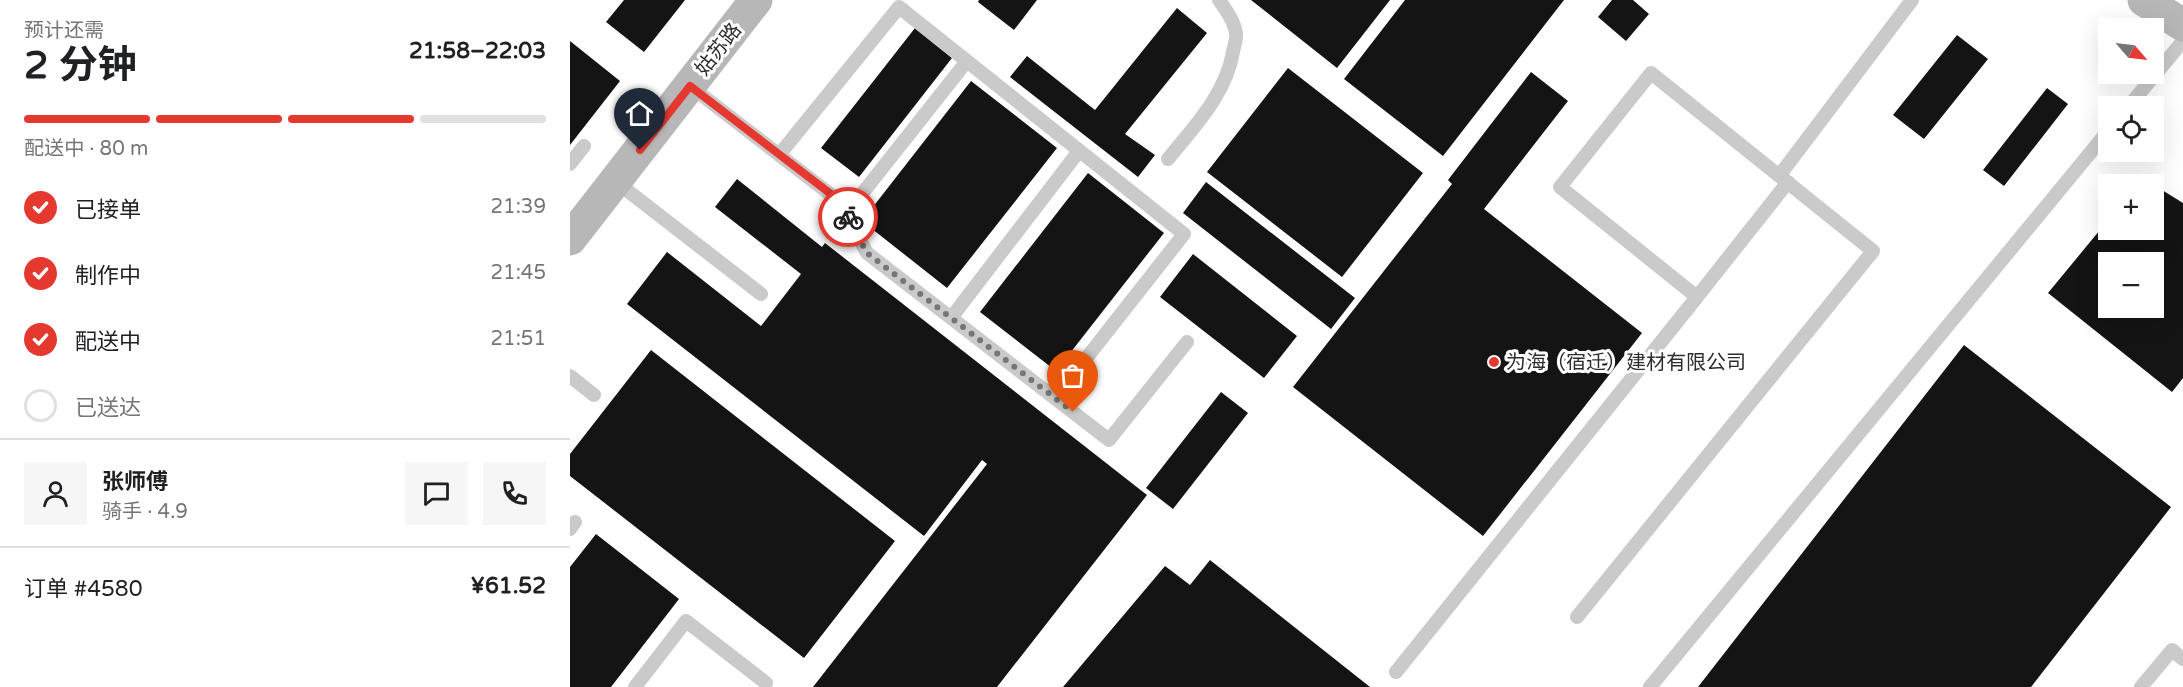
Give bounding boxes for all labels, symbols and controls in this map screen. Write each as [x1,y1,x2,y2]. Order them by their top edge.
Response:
north arrow [2098,18,2164,84]
map controls [2098,18,2164,318]
text: 预计还需 [24,19,104,43]
street label: 姑苏路 [691,19,747,81]
text: 21:58–22:03 [409,38,546,64]
text: 2 分钟 [24,42,137,89]
pin [614,88,665,150]
button: locate [2098,96,2164,162]
icon: home [623,97,656,130]
text: 配送中 · 80 m [24,137,148,161]
button: + [2098,174,2164,240]
courier [818,187,878,247]
icon: check [24,191,57,224]
text: 21:39 [491,195,546,219]
text: 已接单 [75,197,141,223]
icon: bike [832,201,865,234]
button: − [2098,252,2164,318]
icon: check [24,257,57,290]
text: 21:45 [491,261,546,285]
text: 制作中 [75,263,141,289]
icon: check [24,323,57,356]
text: 21:51 [491,327,546,351]
text: 配送中 [75,329,141,355]
pin [1047,350,1098,412]
place label: 为海（宿迁）建材有限公司 [1506,351,1746,375]
marker: 为海（宿迁）建材有限公司 [1487,355,1501,369]
icon: bag [1056,359,1089,392]
text: 已送达 [75,395,141,421]
button: person [24,462,87,525]
button: chat [405,462,468,525]
button: phone [483,462,546,525]
text: 张师傅 [102,469,168,495]
text: 骑手 · 4.9 [102,500,188,524]
text: ¥61.52 [471,573,546,599]
text: 订单 #4580 [24,576,142,602]

